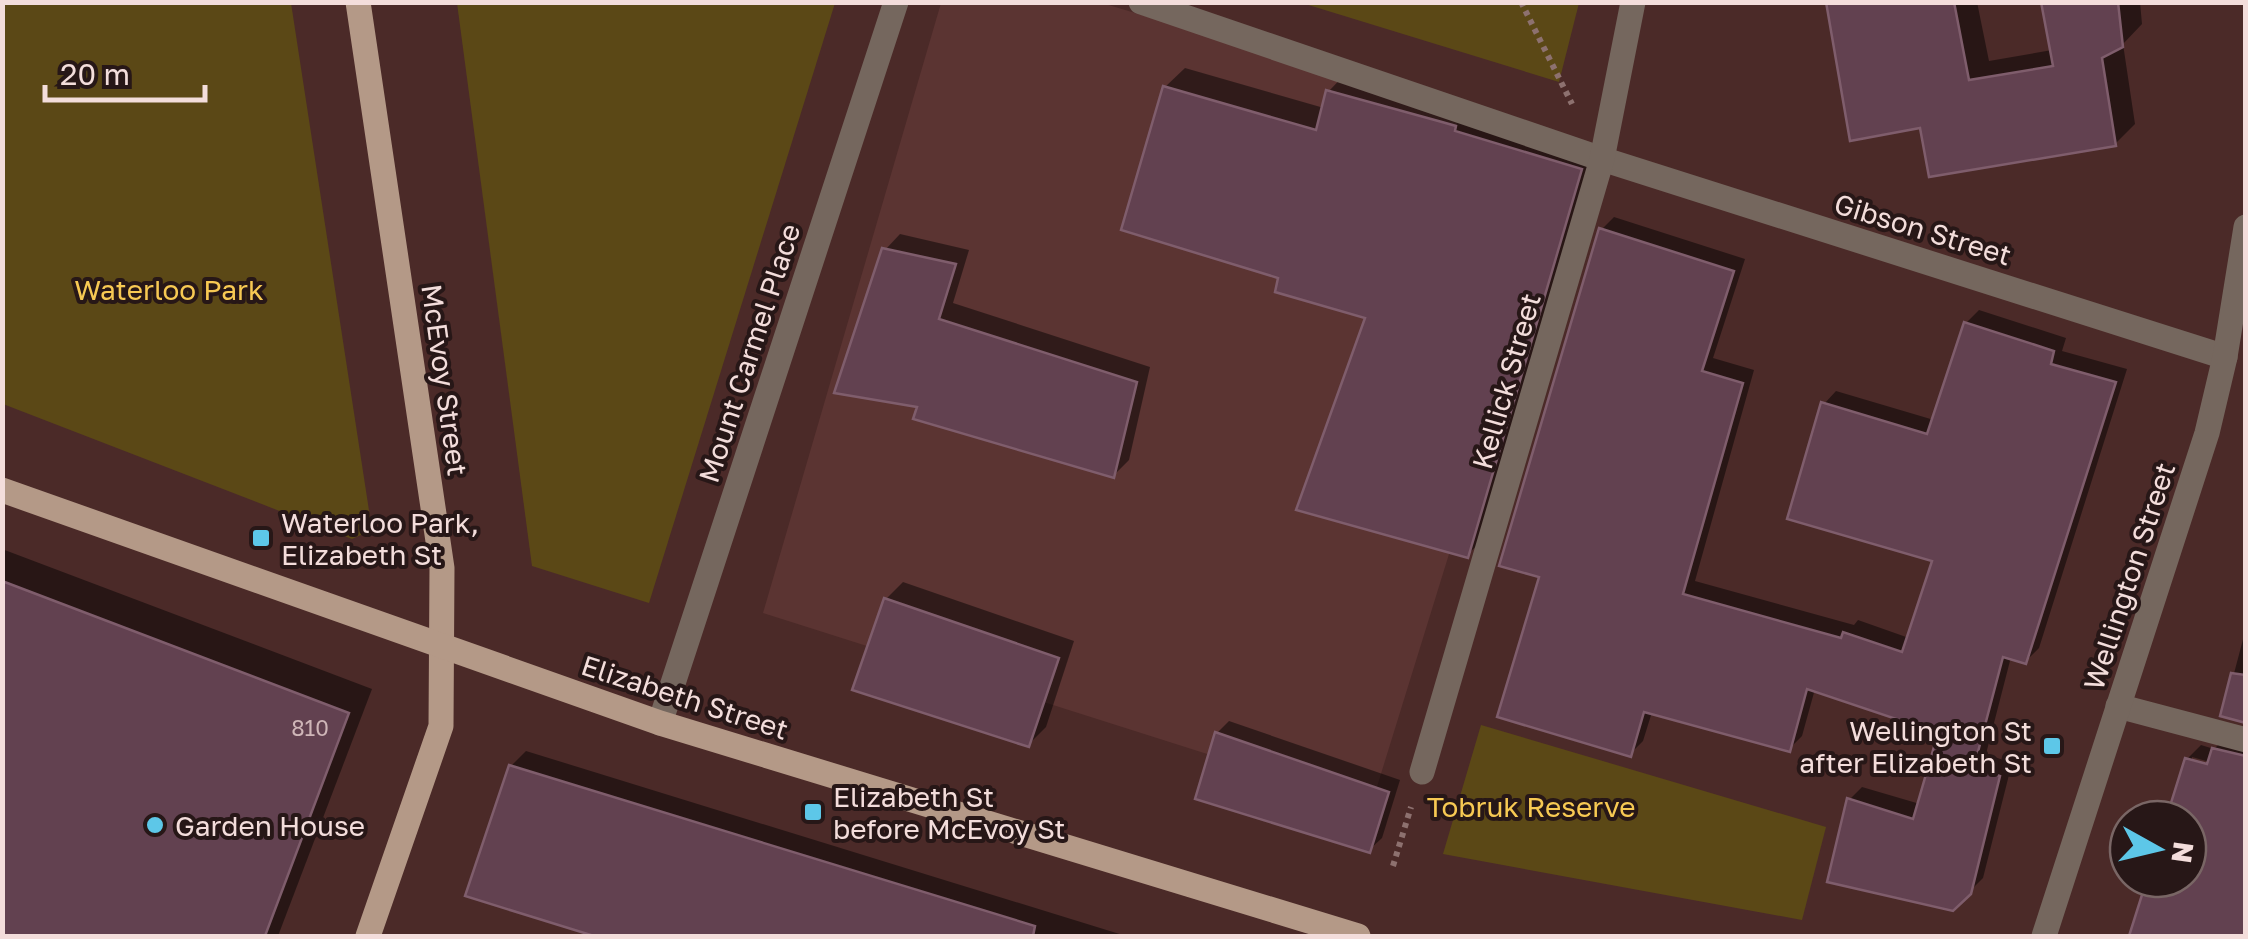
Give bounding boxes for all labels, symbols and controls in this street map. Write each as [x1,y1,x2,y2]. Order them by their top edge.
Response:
scale bar [45,40,205,102]
text: 20 m [60,56,130,92]
street label: Gibson Street [1831,186,2015,272]
street label: Mount Carmel Place [692,219,806,487]
park label: Waterloo Park [74,273,264,306]
street label: McEvoy Street [415,282,475,478]
street label: Kellick Street [1465,289,1547,473]
street label: Wellington Street [2077,458,2181,694]
place label: Waterloo Park, Elizabeth St [281,506,479,571]
marker: Waterloo Park, Elizabeth St [250,527,272,549]
street label: Elizabeth Street [577,648,793,746]
house number: 810 [291,714,329,741]
place label: Wellington St after Elizabeth St [1799,714,2032,779]
marker: Wellington St after Elizabeth St [2041,735,2063,757]
place label: Elizabeth St before McEvoy St [833,780,1066,845]
park label: Tobruk Reserve [1427,790,1635,823]
north arrow [2108,799,2208,899]
marker: Elizabeth St before McEvoy St [802,801,824,823]
place label: Garden House [175,809,365,842]
marker: Garden House [144,814,166,836]
text: N [2165,840,2201,865]

